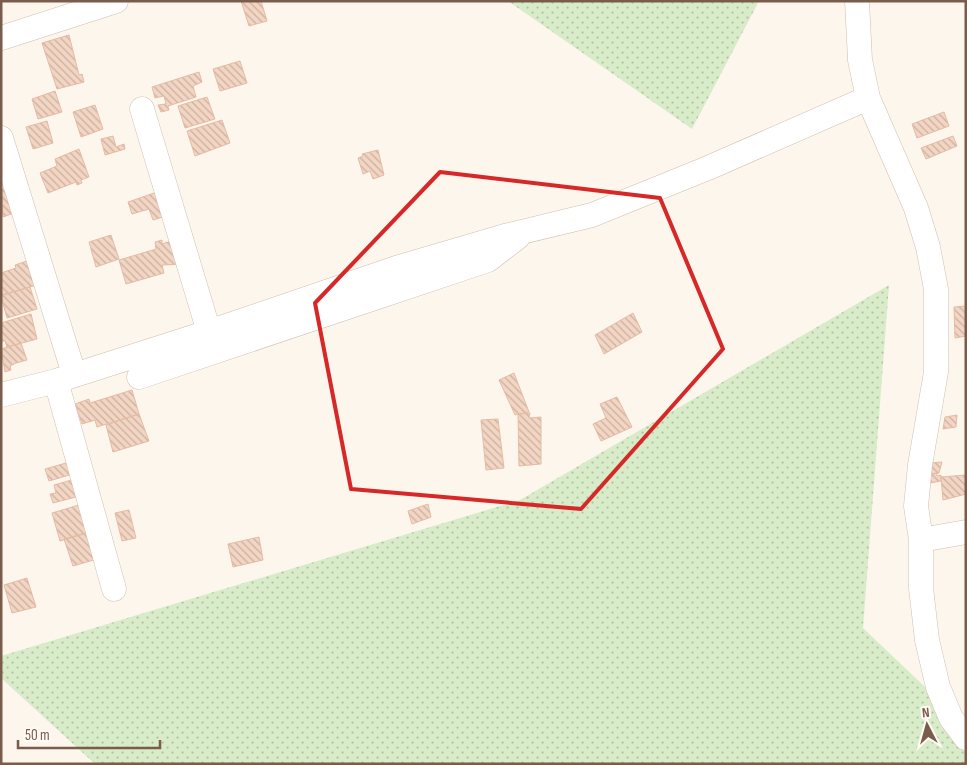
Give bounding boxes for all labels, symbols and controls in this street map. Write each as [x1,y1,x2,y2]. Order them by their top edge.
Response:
north arrow [902,700,952,750]
text: N [921,704,930,721]
scale bar [18,718,160,750]
text: 50 m [25,726,50,745]

